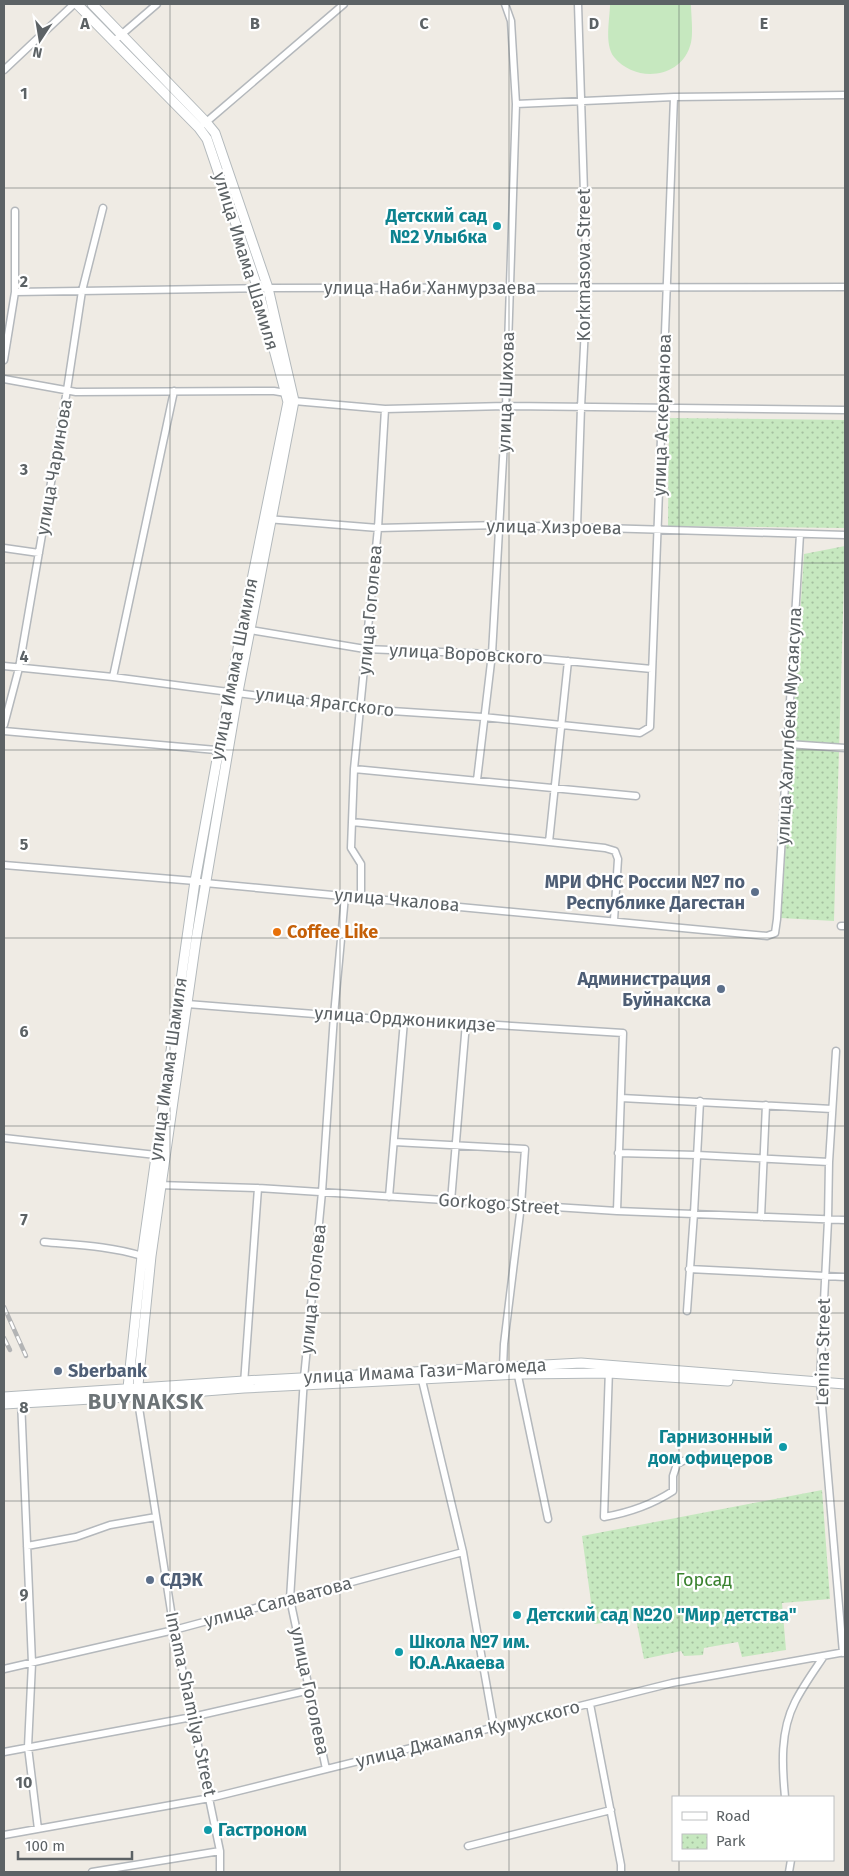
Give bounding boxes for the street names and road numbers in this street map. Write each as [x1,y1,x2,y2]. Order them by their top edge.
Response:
street label: улица Имама Шамиля [208,169,284,353]
street label: Korkmasova Street [573,188,595,341]
street label: улица Наби Ханмурзаева [324,277,536,299]
street label: улица Шихова [493,331,519,453]
street label: улица Аскерханова [648,333,676,497]
street label: улица Чаринова [31,397,77,537]
street label: улица Хизроева [486,515,622,539]
street label: улица Гоголева [353,544,387,676]
street label: улица Имама Шамиля [206,576,262,762]
street label: улица Халилбека Мусаясула [772,607,806,845]
street label: улица Воровского [389,639,543,669]
street label: улица Ярагского [254,683,396,721]
street label: улица Чкалова [334,884,460,916]
street label: улица Имама Шамиля [144,976,192,1162]
street label: улица Орджоникидзе [314,1002,496,1036]
street label: Gorkogo Street [438,1189,561,1219]
street label: улица Гоголева [295,1223,331,1355]
street label: Lenina Street [811,1297,835,1406]
street label: улица Имама Гази-Магомеда [303,1354,547,1388]
street label: улица Салаватова [202,1572,354,1632]
street label: Imama Shamilya Street [161,1610,221,1799]
street label: улица Гоголева [286,1625,334,1757]
street label: улица Джамаля Кумухского [354,1696,582,1772]

